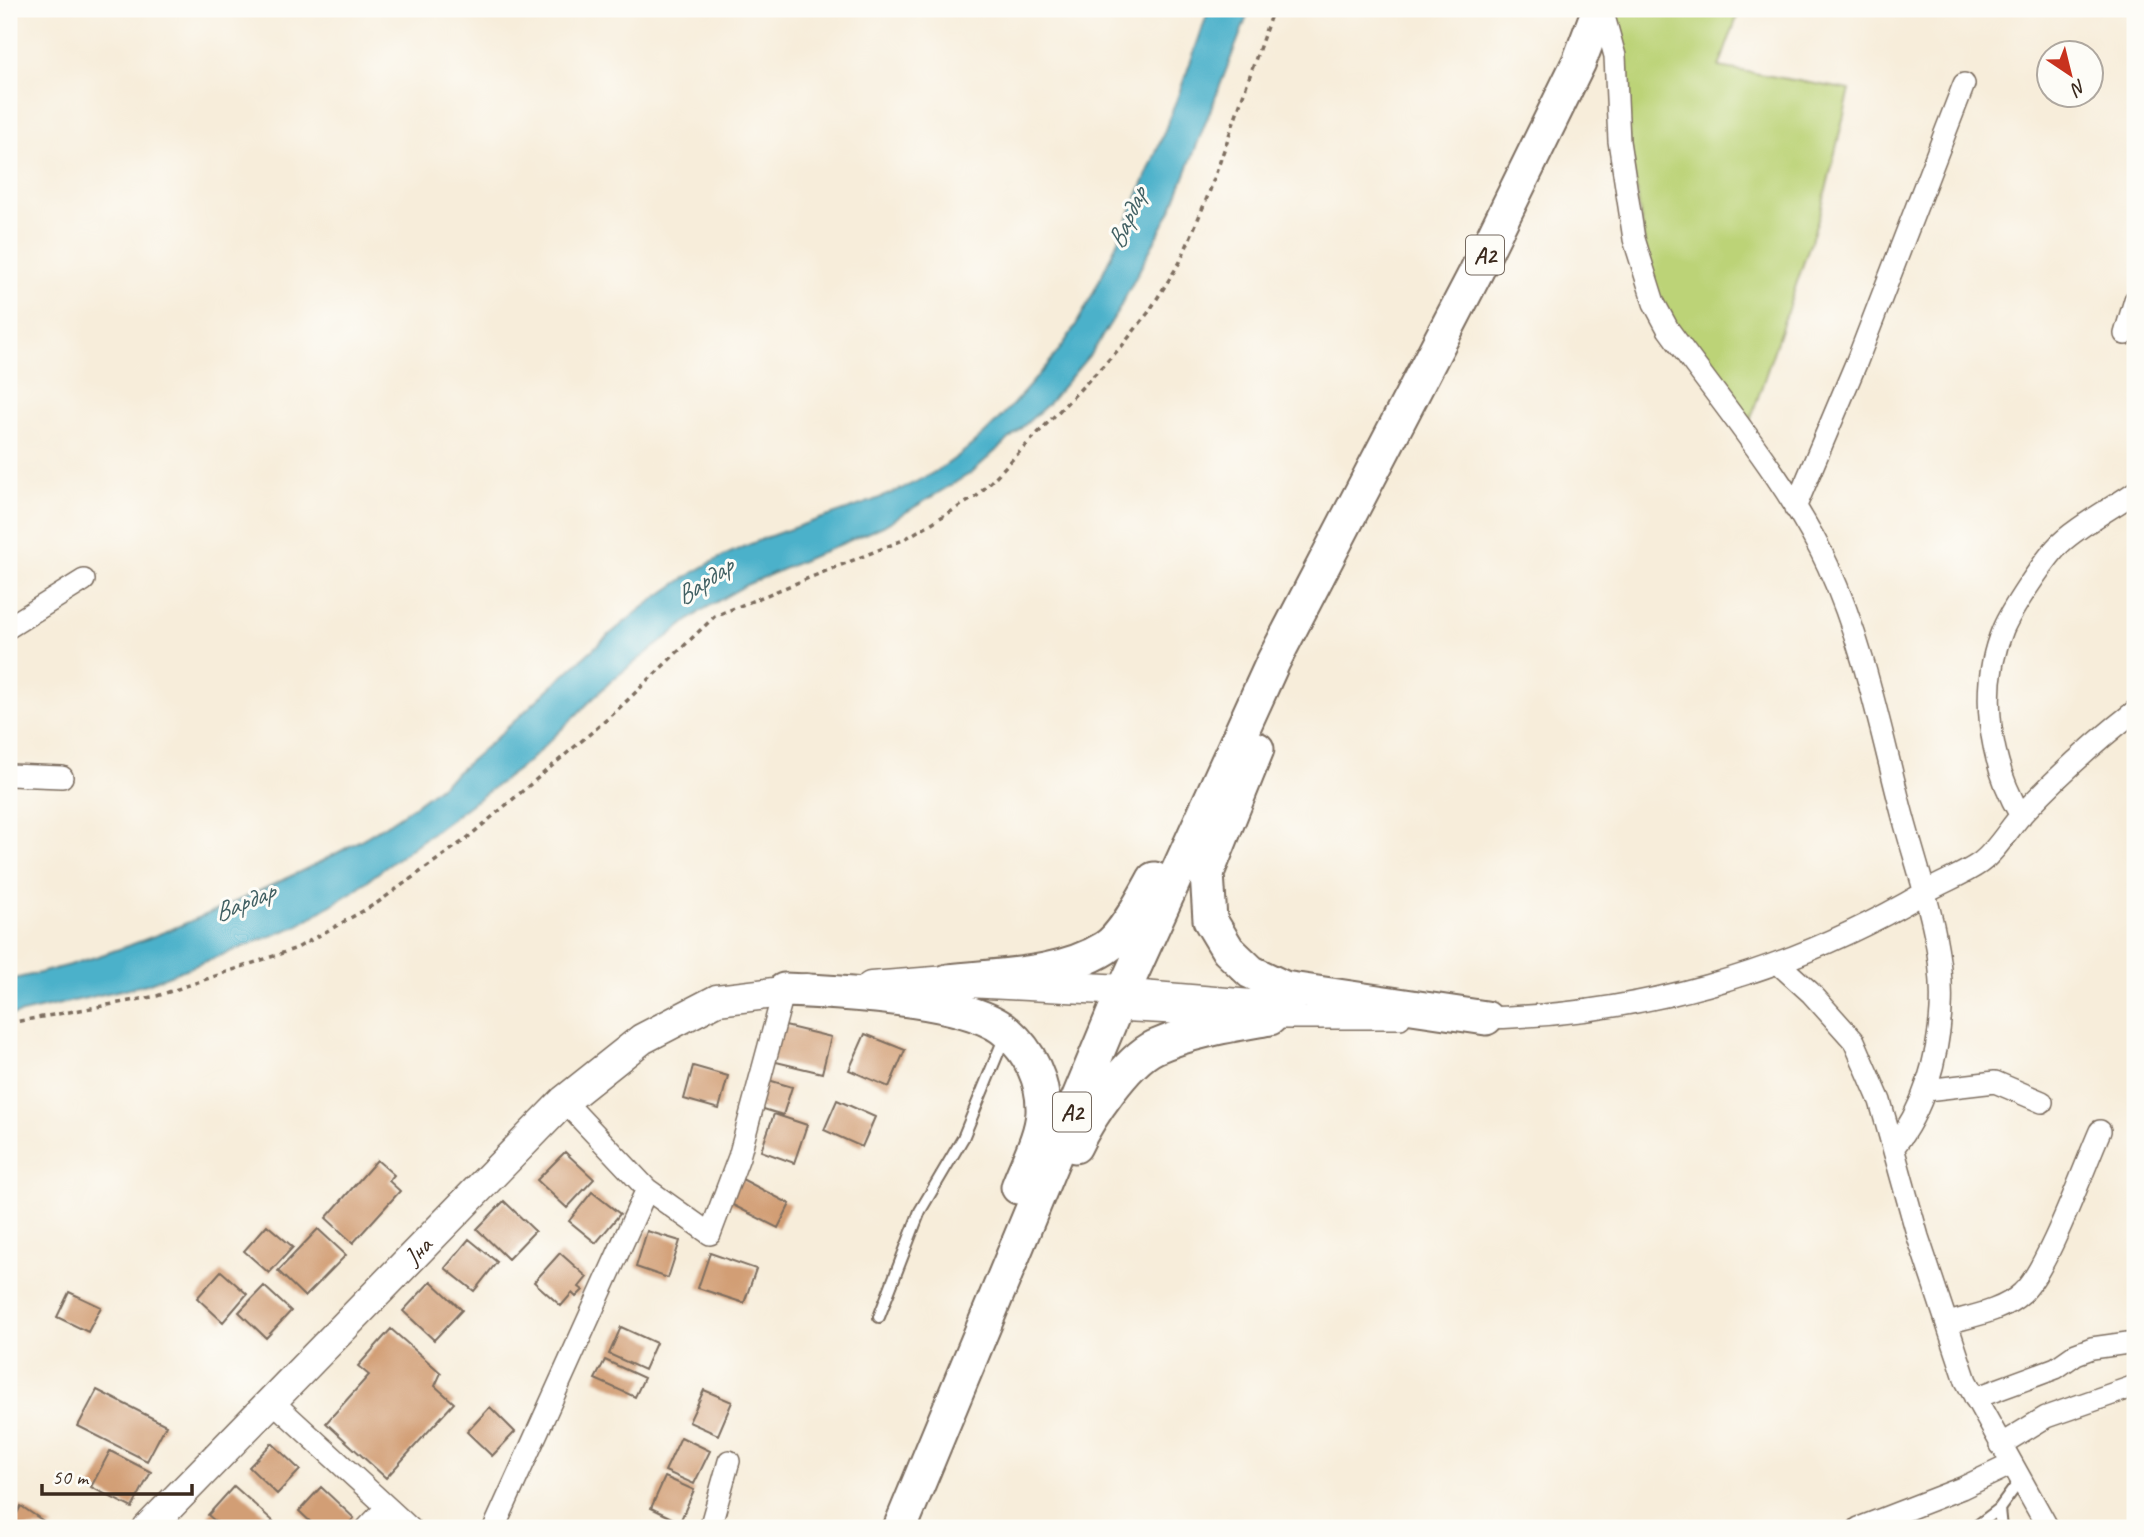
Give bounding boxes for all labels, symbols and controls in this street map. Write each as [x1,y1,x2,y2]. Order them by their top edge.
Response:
north arrow [2036,38,2106,108]
text: N [2065,74,2091,102]
water label: Вардар [1099,180,1156,254]
road number: A2 [1466,236,1504,274]
water label: Вардар [669,548,742,612]
water label: Вардар [209,874,282,929]
road number: A2 [1053,1092,1091,1132]
street label: Јна [397,1229,440,1272]
scale bar [42,1453,192,1497]
text: 50 m [52,1464,90,1490]

